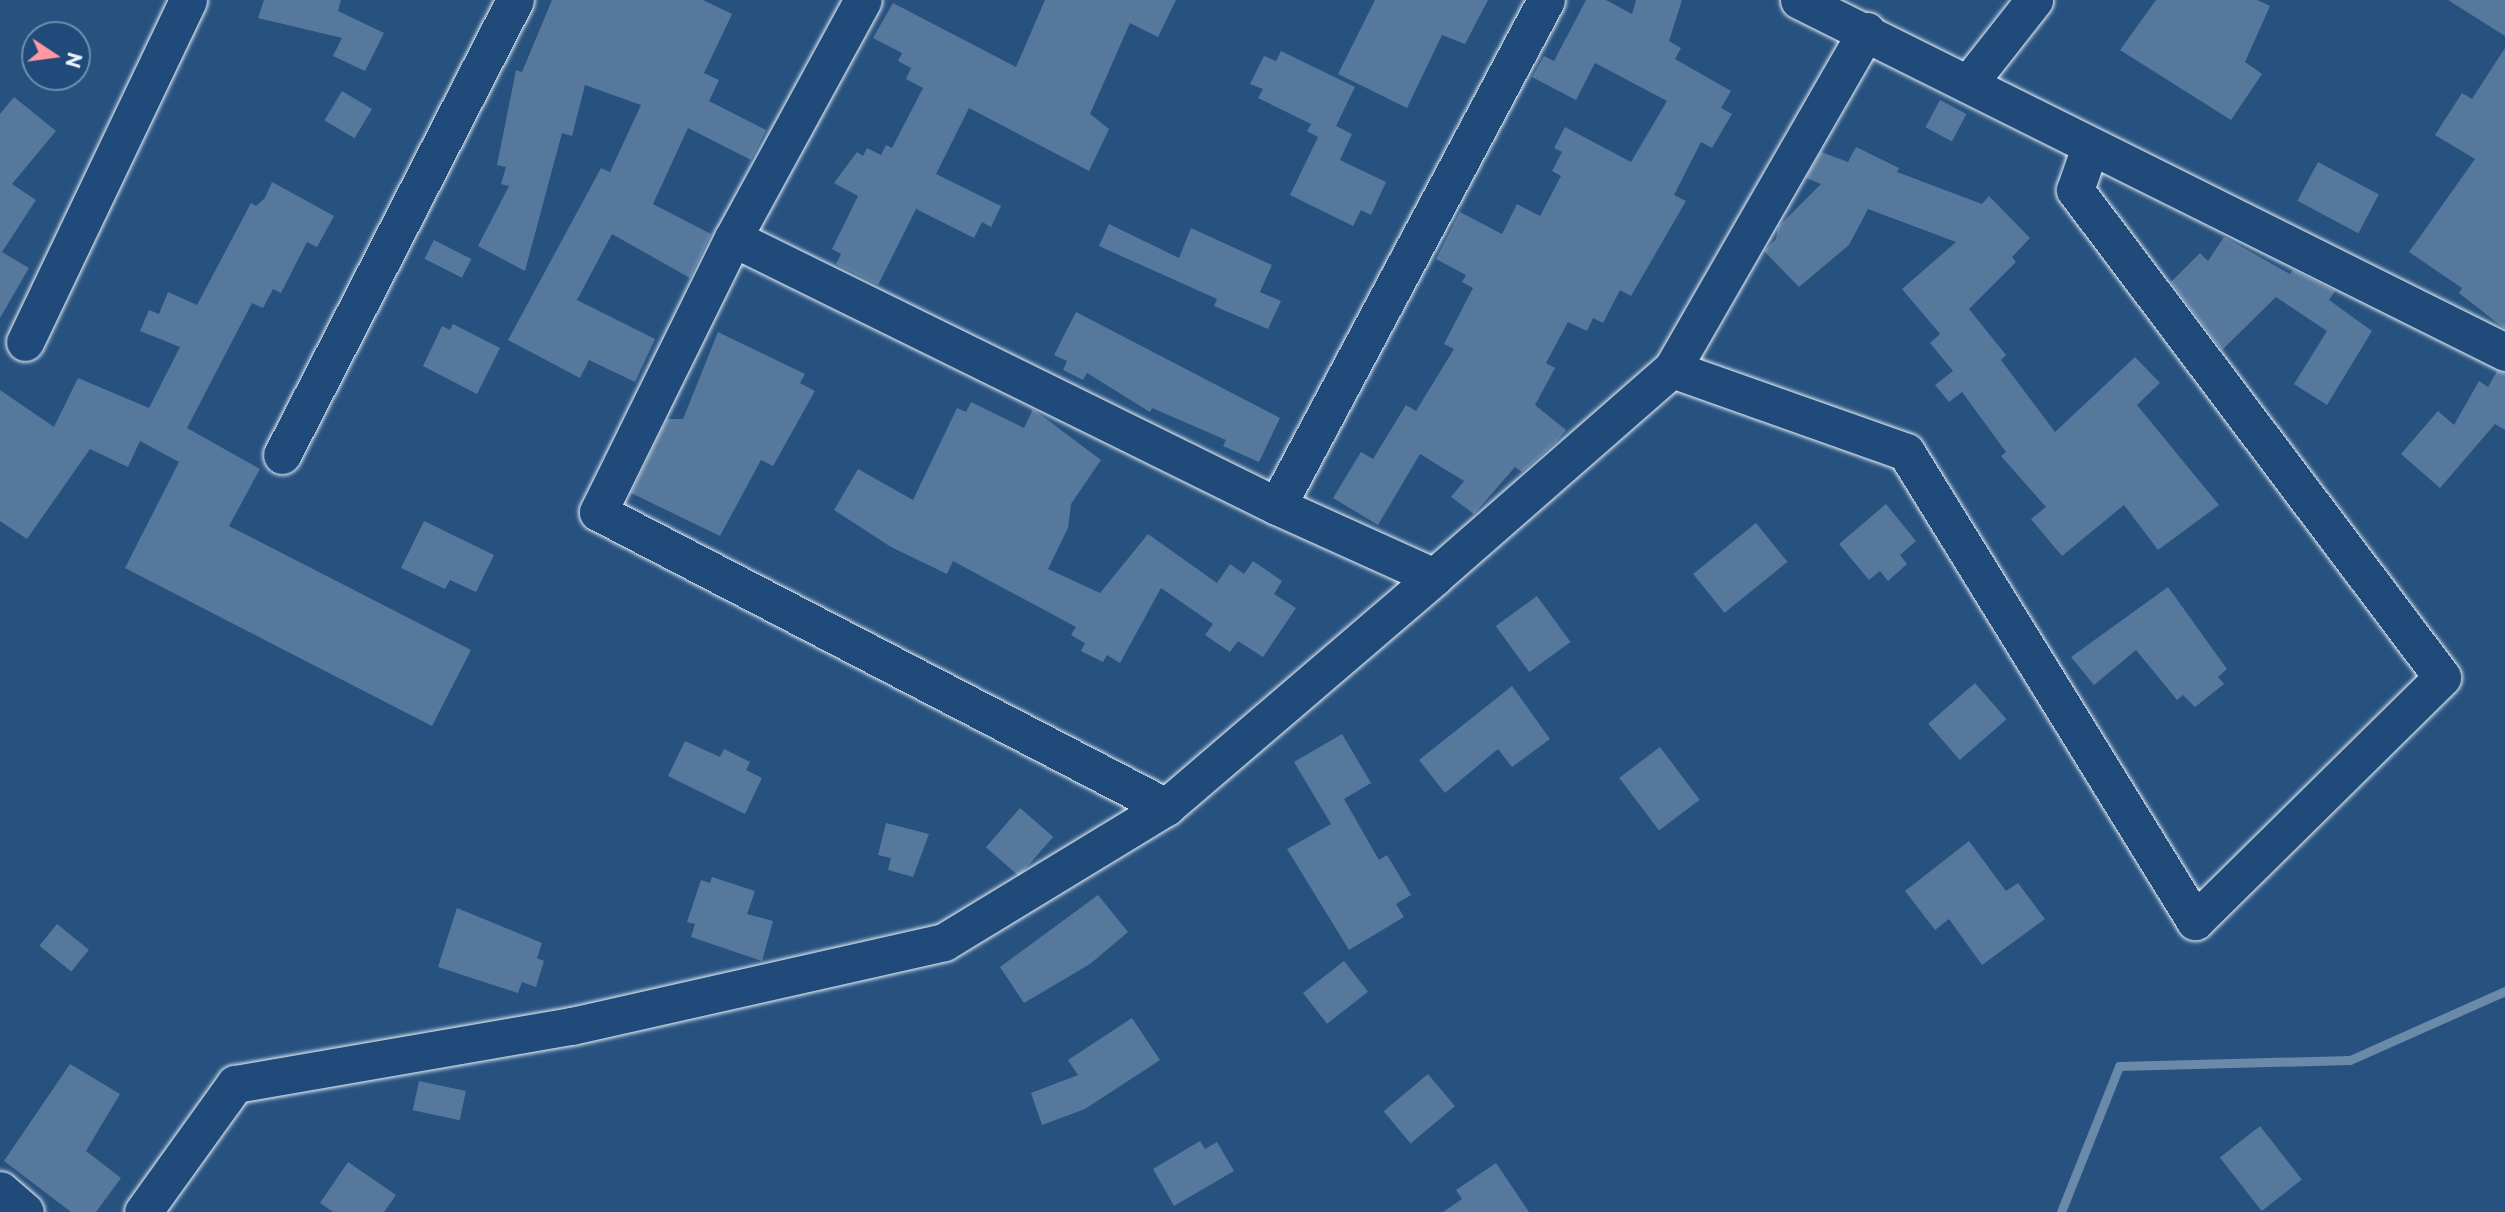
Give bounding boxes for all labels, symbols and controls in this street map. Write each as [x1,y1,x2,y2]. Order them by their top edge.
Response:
north arrow [21,21,91,91]
text: N [59,50,90,71]

